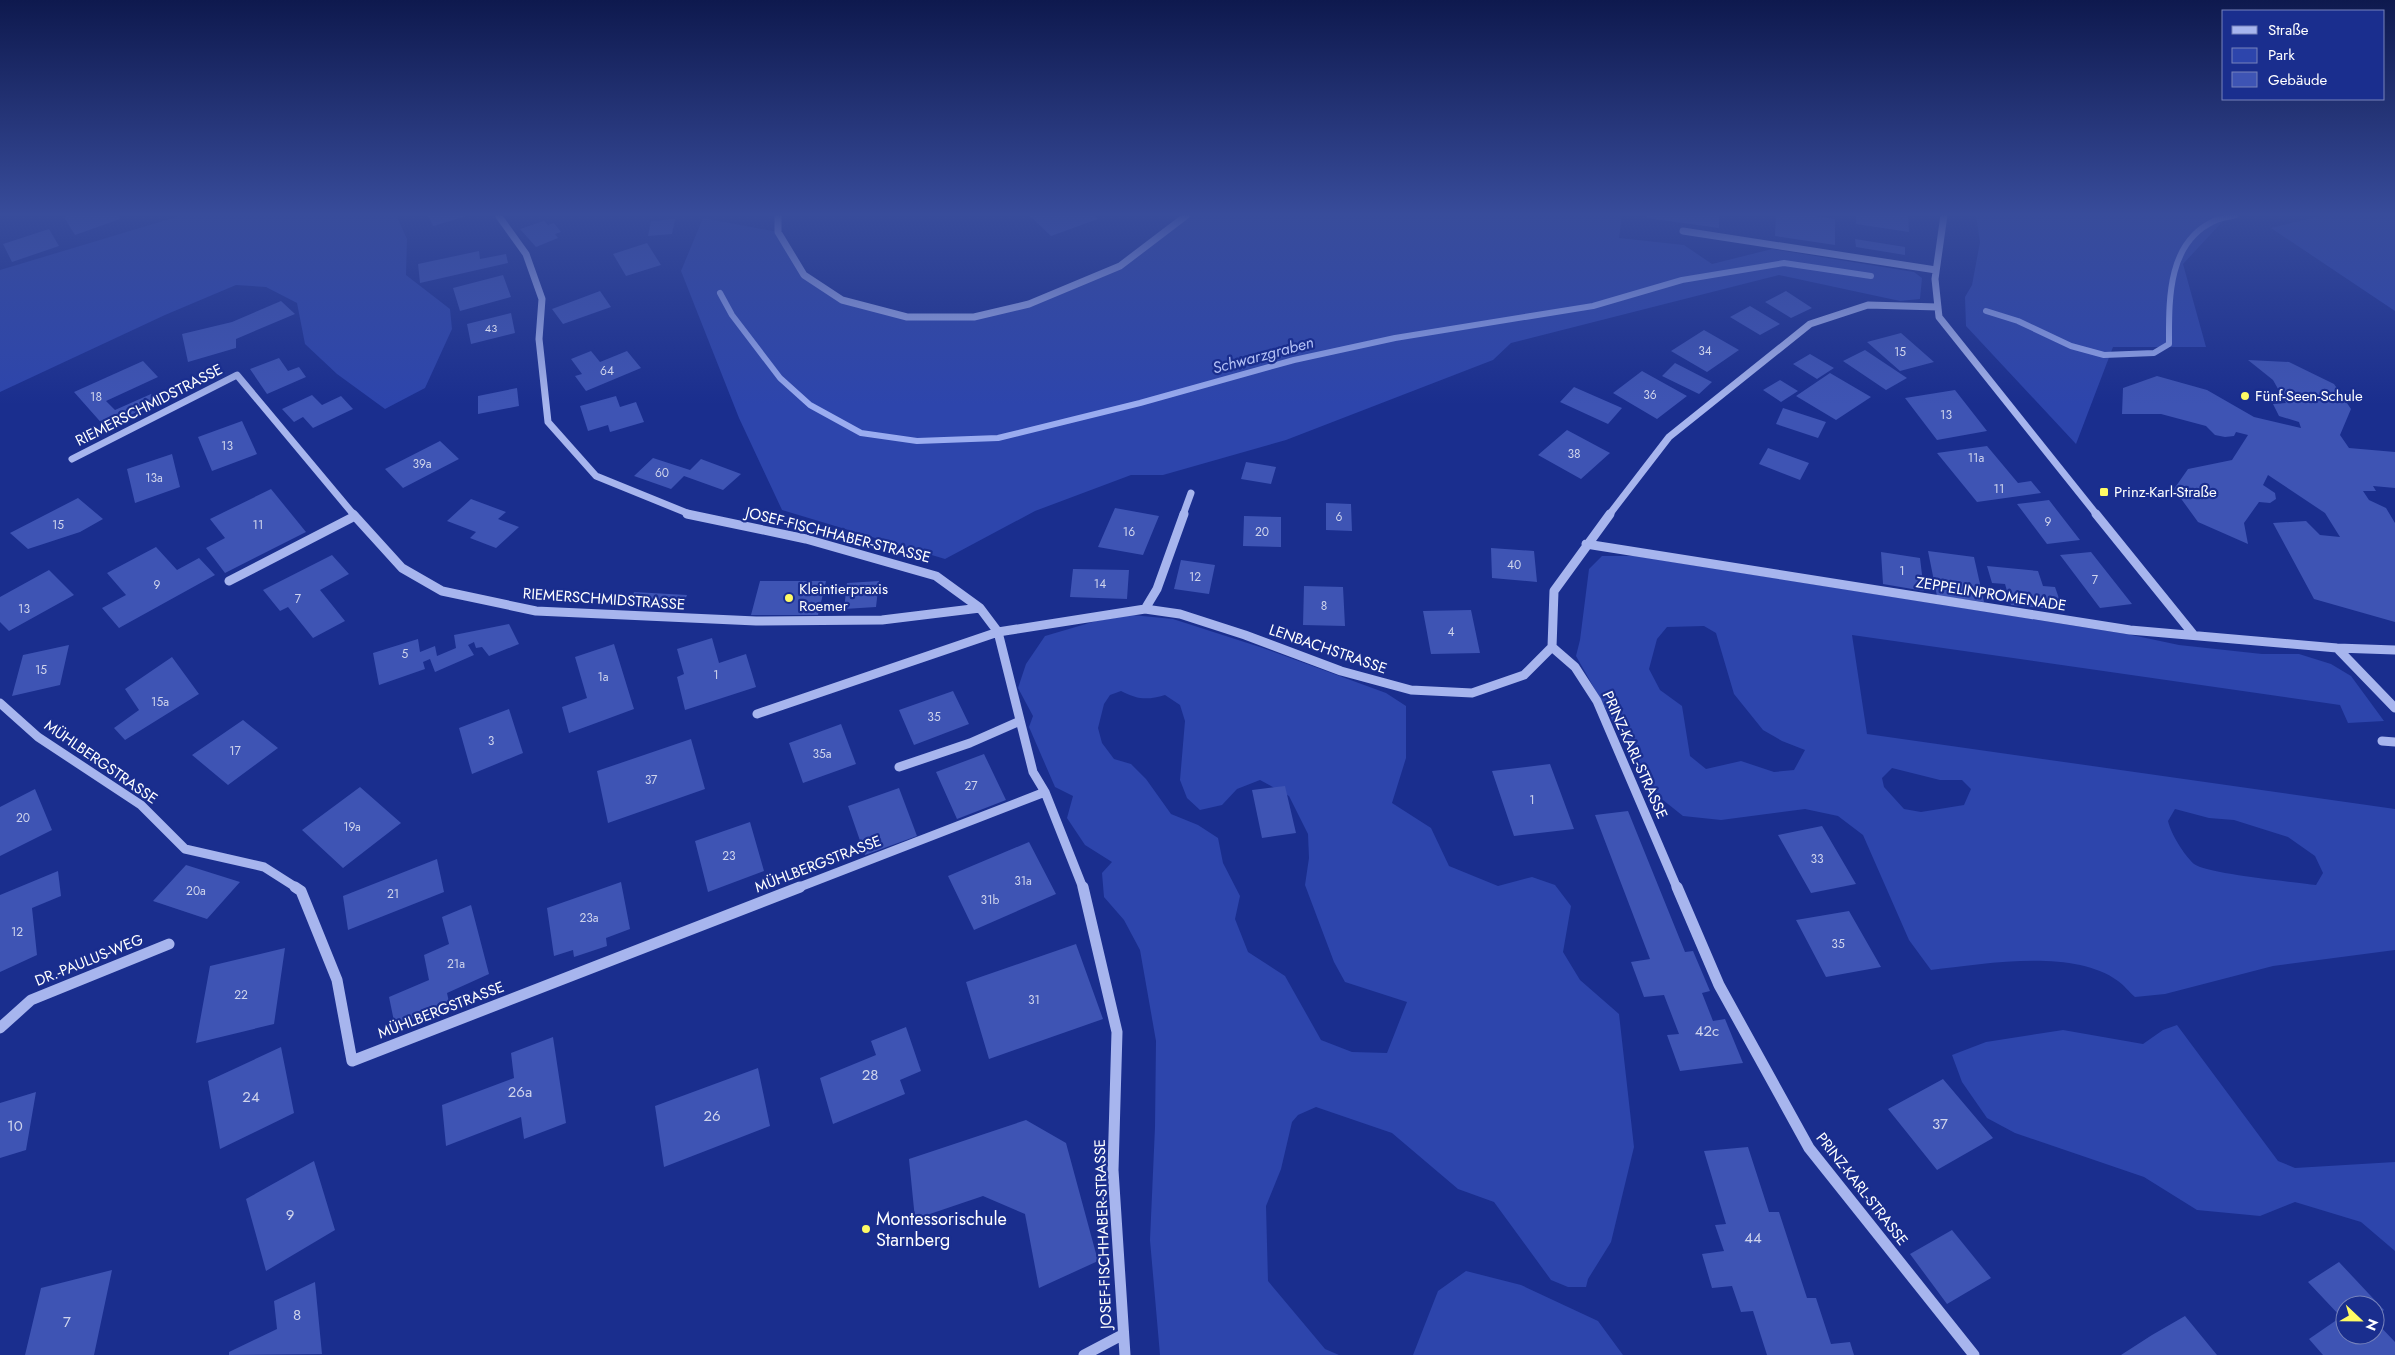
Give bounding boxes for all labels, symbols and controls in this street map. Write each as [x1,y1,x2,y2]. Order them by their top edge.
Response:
legend [2222,10,2385,100]
text: Straße [2268,19,2309,41]
text: Park [2268,44,2295,66]
text: Gebäude [2268,69,2328,91]
house number: 43 [485,320,497,336]
water label: Schwarzgraben [1210,330,1316,380]
house number: 34 [1698,342,1712,360]
house number: 15 [1894,343,1906,361]
street label: RIEMERSCHMIDSTRASSE [72,358,226,452]
house number: 64 [600,362,614,380]
place label: Fünf-Seen-Schule [2255,385,2363,407]
house number: 36 [1643,386,1657,404]
house number: 18 [90,388,102,406]
marker: Fünf-Seen-Schule [2239,390,2251,402]
house number: 13 [1940,406,1952,424]
house number: 13 [221,437,233,455]
house number: 38 [1567,445,1581,463]
house number: 11a [1968,449,1985,467]
house number: 39a [413,455,432,473]
house number: 60 [655,464,669,482]
house number: 13a [145,469,163,487]
house number: 11 [1994,480,2004,498]
place label: Prinz-Karl-Straße [2114,481,2217,503]
marker: Prinz-Karl-Straße [2098,486,2110,498]
street label: JOSEF-FISCHHABER-STRASSE [741,501,933,569]
house number: 6 [1336,508,1343,526]
house number: 9 [2045,513,2052,531]
house number: 15 [52,516,64,534]
house number: 11 [253,516,263,534]
house number: 16 [1123,523,1135,541]
house number: 20 [1255,523,1269,541]
house number: 40 [1507,556,1521,574]
house number: 1 [1899,562,1905,580]
house number: 12 [1189,568,1201,586]
street label: ZEPPELINPROMENADE [1914,571,2068,617]
house number: 7 [2092,571,2099,589]
house number: 14 [1094,575,1106,593]
house number: 9 [154,576,161,594]
place label: Kleintierpraxis Roemer [799,578,888,617]
street label: RIEMERSCHMIDSTRASSE [522,582,686,616]
house number: 7 [295,590,302,608]
marker: Kleintierpraxis Roemer [783,592,795,604]
house number: 8 [1321,597,1327,615]
house number: 13 [18,600,30,618]
street label: LENBACHSTRASSE [1266,619,1390,679]
house number: 4 [1448,623,1455,641]
house number: 5 [402,645,409,663]
house number: 15 [35,661,47,679]
house number: 1 [713,666,719,684]
house number: 1a [597,668,609,686]
street label: PRINZ-KARL-STRASSE [1597,687,1673,823]
house number: 15a [151,693,169,711]
house number: 35 [927,708,941,726]
street label: MÜHLBERGSTRASSE [40,715,162,809]
house number: 3 [488,732,495,750]
house number: 17 [229,742,242,760]
house number: 35a [812,745,832,763]
house number: 37 [645,771,658,789]
house number: 27 [964,777,978,795]
house number: 1 [1529,791,1535,809]
house number: 20 [16,809,30,827]
house number: 19a [343,818,361,836]
street label: MÜHLBERGSTRASSE [752,830,884,898]
house number: 23 [722,847,736,865]
house number: 33 [1810,850,1824,868]
house number: 31a [1014,872,1032,890]
house number: 20a [186,882,206,900]
house number: 21 [387,885,399,903]
house number: 31b [981,891,1000,909]
house number: 23a [579,909,599,927]
house number: 12 [11,923,23,941]
street label: DR.-PAULUS-WEG [32,928,146,992]
house number: 35 [1831,935,1845,953]
house number: 21a [447,955,465,973]
street label: MÜHLBERGSTRASSE [375,976,507,1044]
house number: 22 [234,986,248,1004]
house number: 31 [1028,991,1040,1009]
house number: 42c [1695,1020,1719,1042]
house number: 28 [862,1064,878,1086]
house number: 26a [508,1081,532,1103]
house number: 24 [242,1086,260,1108]
house number: 26 [703,1105,721,1127]
house number: 37 [1932,1113,1948,1135]
house number: 10 [7,1115,23,1137]
street label: PRINZ-KARL-STRASSE [1811,1128,1913,1250]
street label: JOSEF-FISCHHABER-STRASSE [1089,1139,1117,1331]
house number: 9 [286,1204,294,1226]
place label: Montessorischule Starnberg [876,1206,1007,1253]
marker: Montessorischule Starnberg [860,1223,872,1235]
house number: 44 [1744,1227,1762,1249]
north arrow [2335,1295,2385,1345]
house number: 8 [293,1304,301,1326]
house number: 7 [63,1311,71,1333]
text: N [2361,1316,2383,1334]

